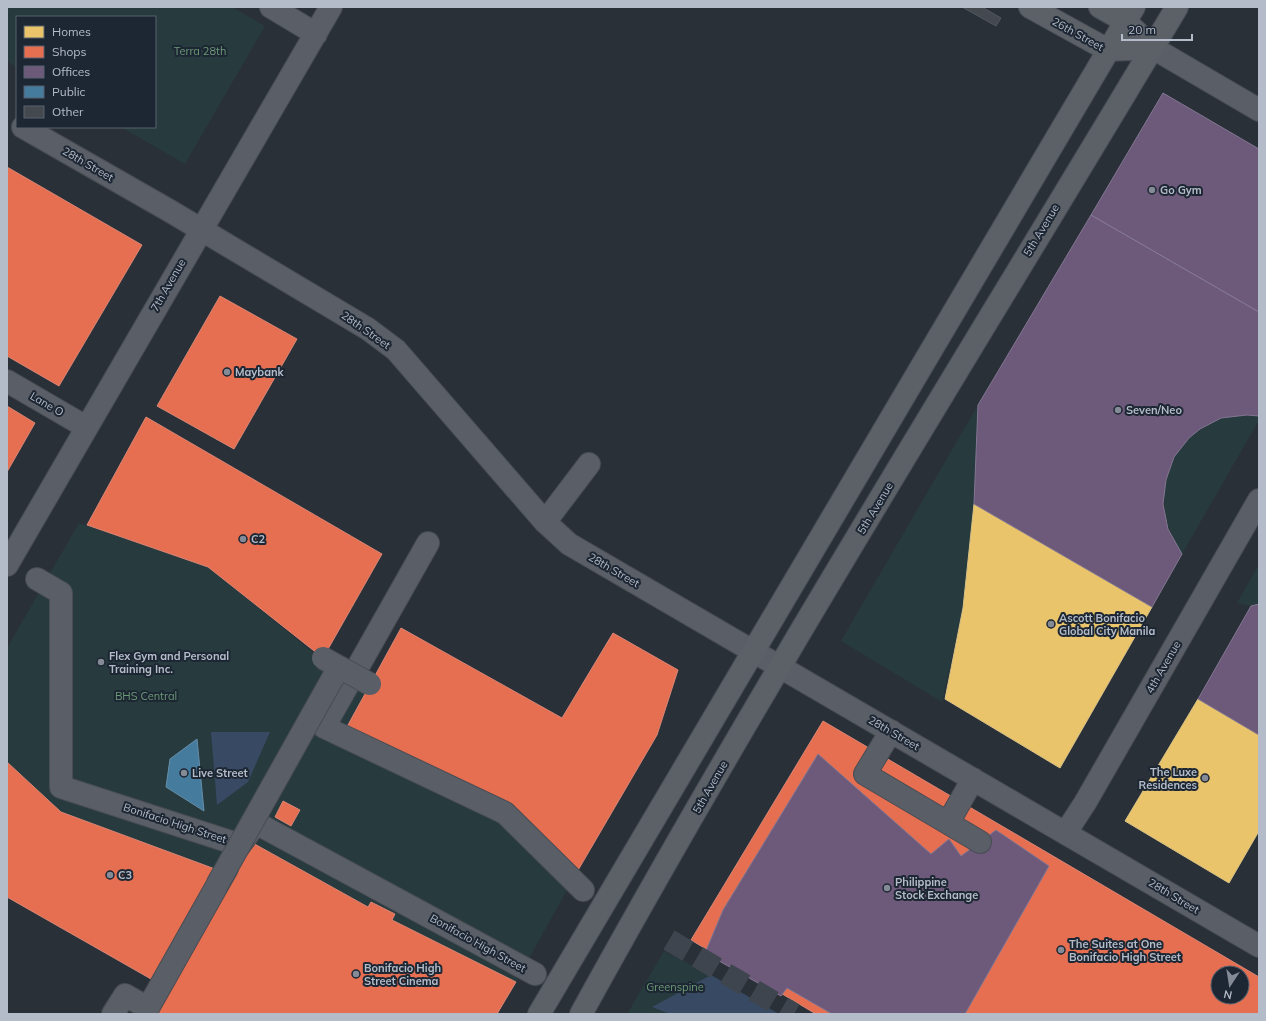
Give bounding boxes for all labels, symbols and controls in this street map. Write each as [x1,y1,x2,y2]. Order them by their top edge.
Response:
street label: 26th Street [1050,14,1106,54]
legend [16,16,156,128]
scale bar [1122,16,1192,42]
text: 20 m [1128,22,1156,37]
text: Homes [52,24,91,39]
text: Shops [52,44,87,59]
park label: Terra 28th [174,44,226,58]
text: Offices [52,64,90,79]
text: Public [52,84,86,99]
text: Other [52,104,84,119]
street label: 28th Street [60,144,116,184]
place label: Go Gym [1160,183,1202,197]
marker: Go Gym [1147,185,1157,195]
street label: 5th Avenue [1020,201,1062,259]
street label: 7th Avenue [147,256,189,314]
street label: 28th Street [339,308,393,352]
place label: Maybank [235,365,285,379]
marker: Maybank [222,367,232,377]
street label: Lane O [28,389,66,419]
place label: Seven/Neo [1126,403,1182,417]
marker: Seven/Neo [1113,405,1123,415]
street label: 5th Avenue [854,479,896,537]
place label: C2 [251,532,266,546]
marker: C2 [238,534,248,544]
street label: 28th Street [586,550,642,590]
place label: Ascott Bonifacio Global City Manila [1059,611,1155,638]
marker: Ascott Bonifacio Global City Manila [1046,619,1056,629]
street label: 4th Avenue [1142,638,1184,696]
place label: Flex Gym and Personal Training Inc. [109,649,229,676]
marker: Flex Gym and Personal Training Inc. [96,657,106,667]
park label: BHS Central [115,689,177,703]
street label: 28th Street [866,713,922,753]
street label: 5th Avenue [689,758,731,816]
place label: The Luxe Residences [1139,765,1197,792]
place label: Live Street [192,766,248,780]
marker: Live Street [179,768,189,778]
marker: The Luxe Residences [1200,773,1210,783]
street label: Bonifacio High Street [122,800,229,846]
place label: C3 [118,868,133,882]
marker: C3 [105,870,115,880]
place label: Philippine Stock Exchange [895,875,978,902]
street label: 28th Street [1146,875,1202,917]
marker: Philippine Stock Exchange [882,883,892,893]
street label: Bonifacio High Street [427,911,529,975]
place label: The Suites at One Bonifacio High Street [1069,937,1181,964]
marker: The Suites at One Bonifacio High Street [1056,945,1066,955]
place label: Bonifacio High Street Cinema [364,961,441,988]
north arrow [1210,965,1250,1005]
marker: Bonifacio High Street Cinema [351,969,361,979]
park label: Greenspine [646,980,704,994]
text: N [1222,987,1233,1002]

